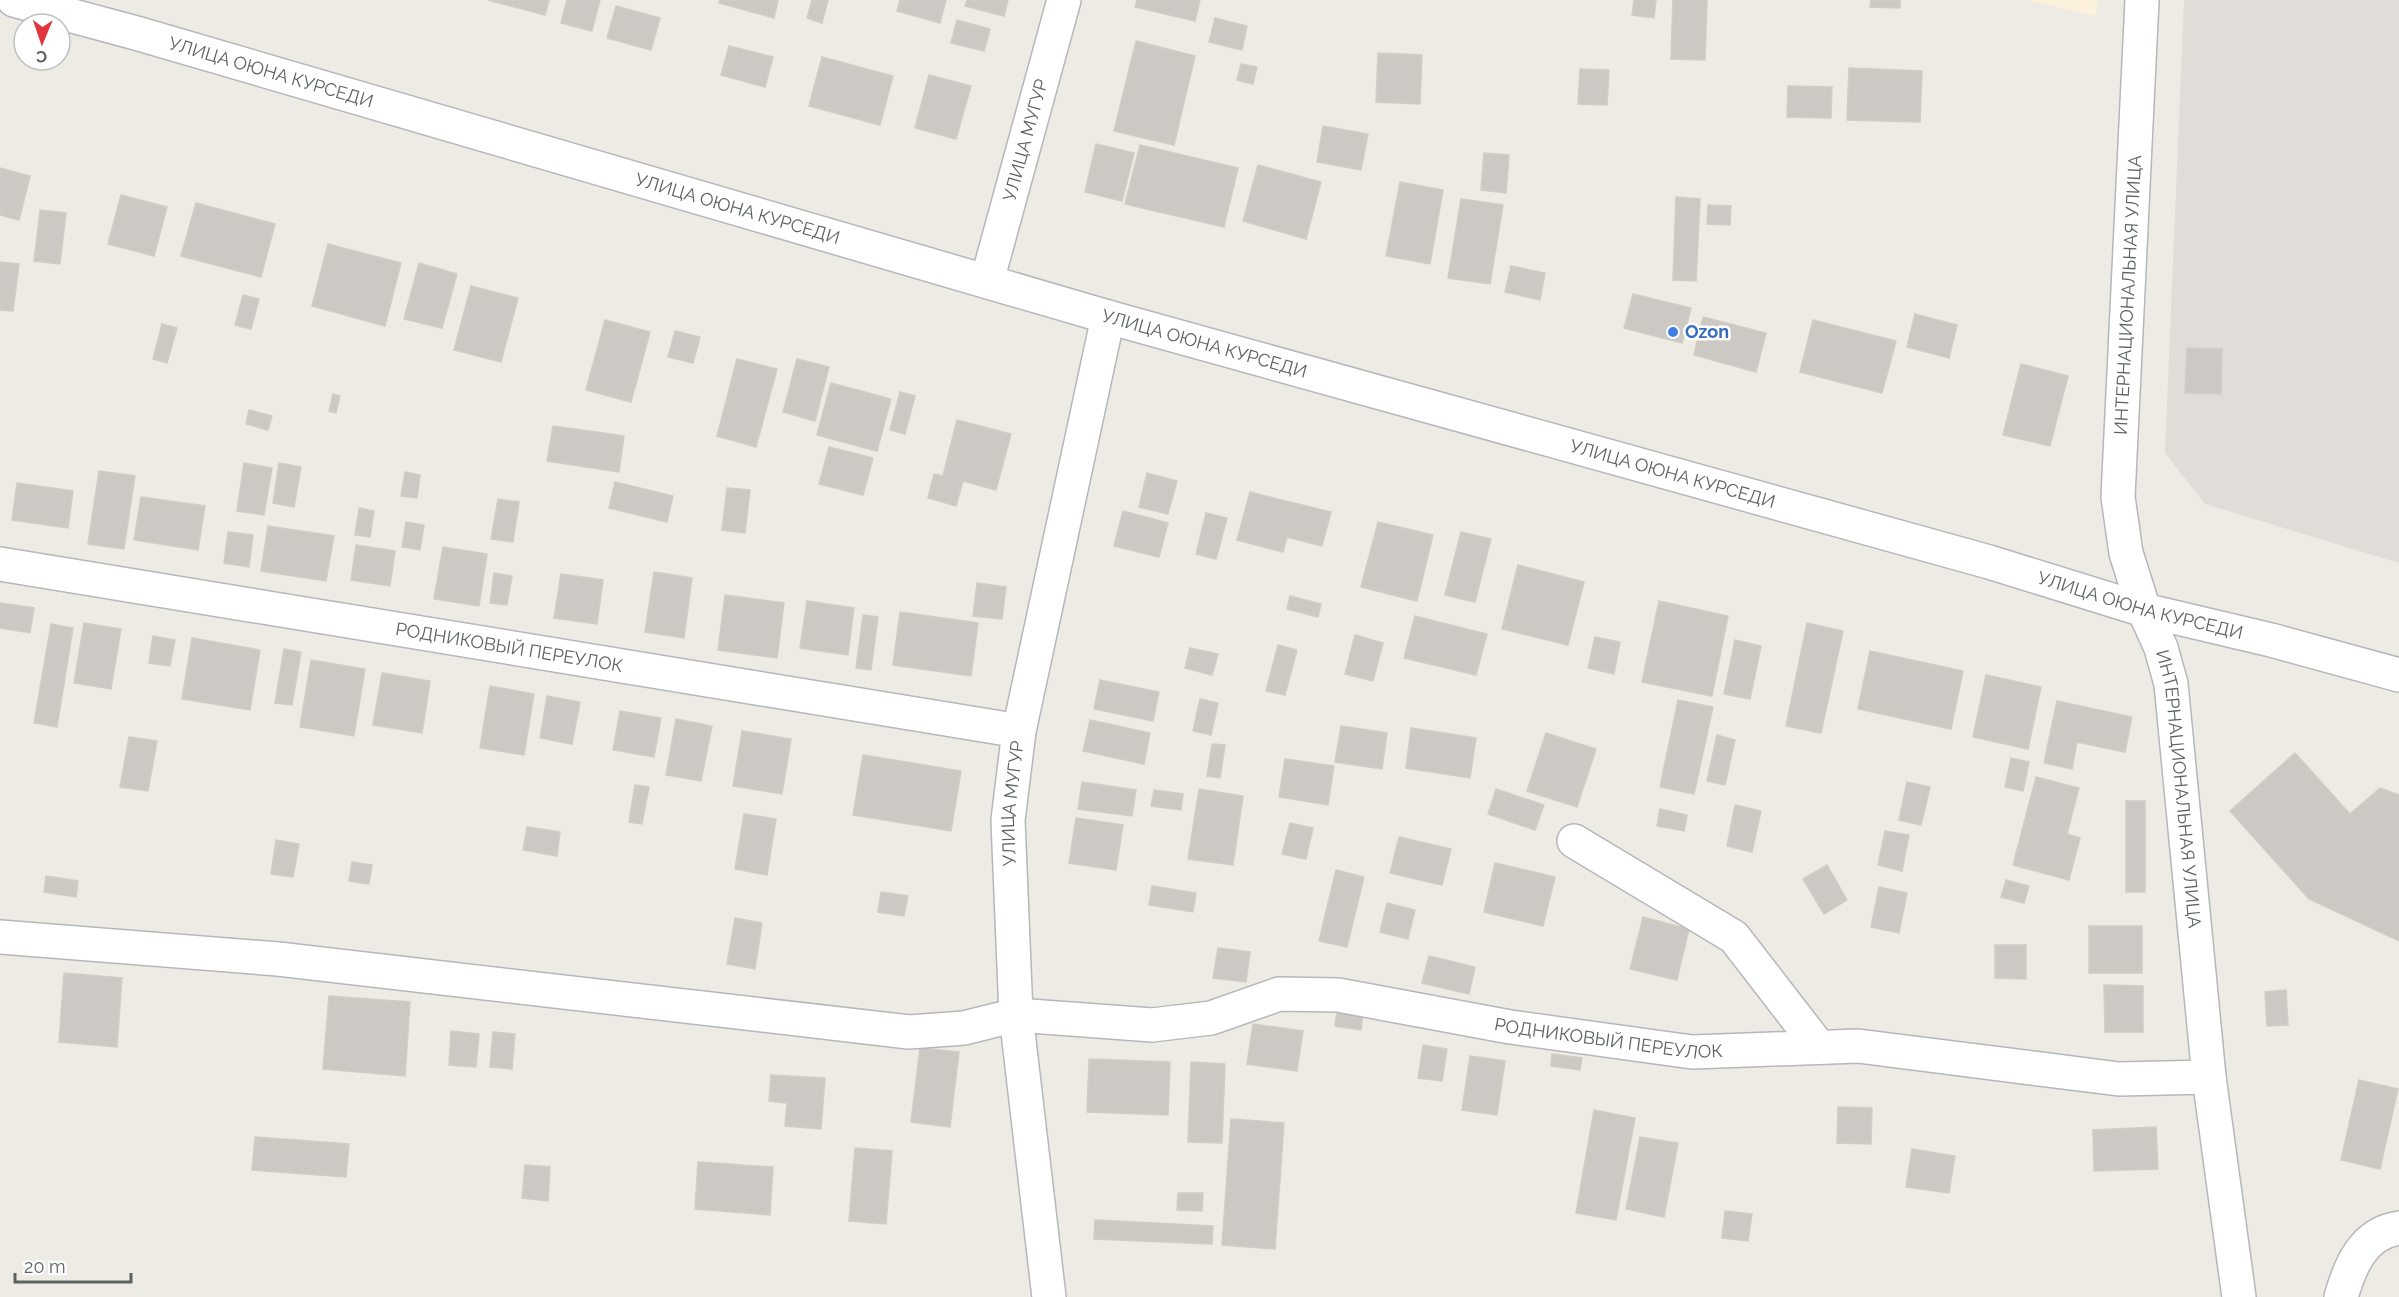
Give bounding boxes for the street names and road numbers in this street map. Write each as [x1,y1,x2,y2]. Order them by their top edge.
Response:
street label: УЛИЦА ОЮНА КУРСЕДИ [166,32,376,112]
street label: УЛИЦА МУГУР [998,77,1052,203]
street label: ИНТЕРНАЦИОНАЛЬНАЯ УЛИЦА [2110,155,2145,435]
street label: УЛИЦА ОЮНА КУРСЕДИ [633,168,842,248]
street label: УЛИЦА ОЮНА КУРСЕДИ [1099,305,1309,382]
street label: УЛИЦА ОЮНА КУРСЕДИ [1568,435,1778,512]
street label: УЛИЦА ОЮНА КУРСЕДИ [2035,567,2245,643]
street label: РОДНИКОВЫЙ ПЕРЕУЛОК [394,618,625,676]
street label: ИНТЕРНАЦИОНАЛЬНАЯ УЛИЦА [2152,647,2206,929]
street label: УЛИЦА МУГУР [997,739,1028,866]
street label: РОДНИКОВЫЙ ПЕРЕУЛОК [1493,1013,1723,1063]

